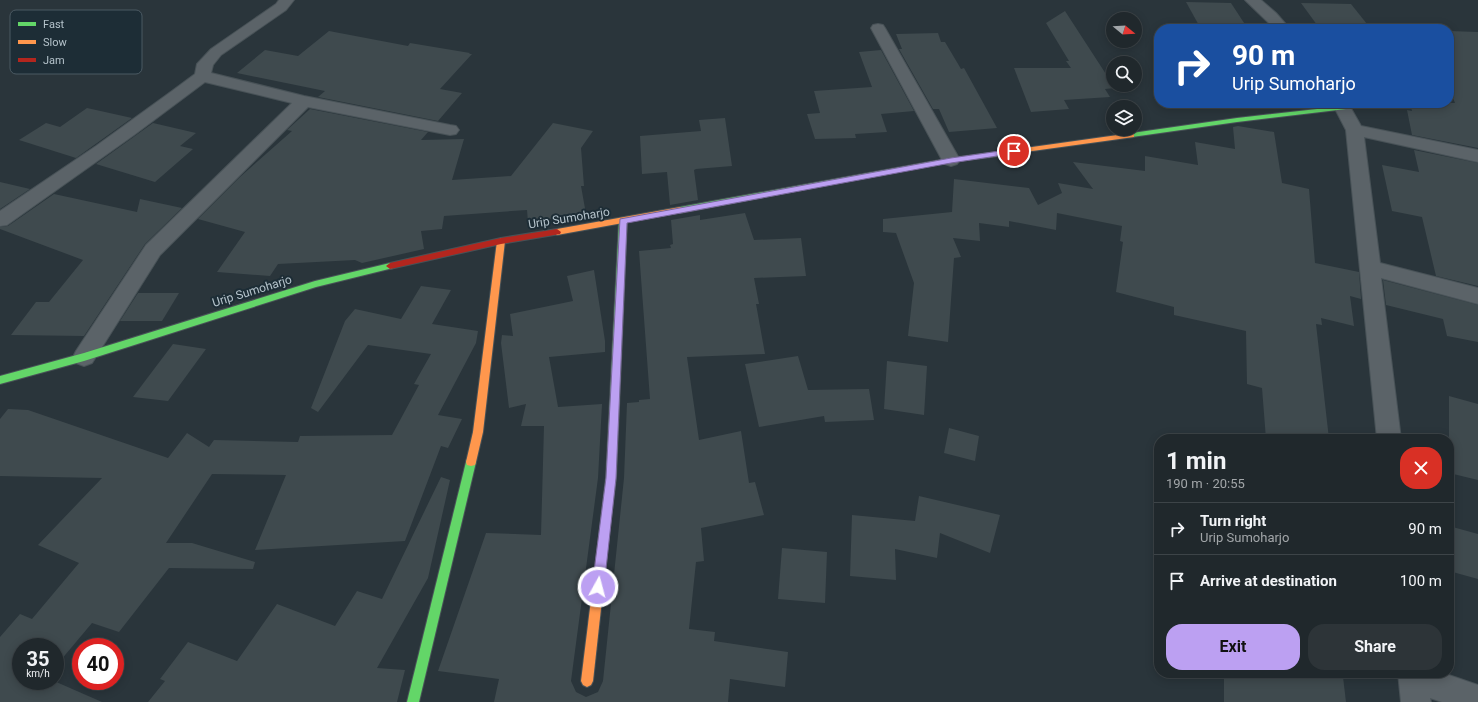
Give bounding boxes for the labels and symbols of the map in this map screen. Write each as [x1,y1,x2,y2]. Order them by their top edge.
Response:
legend [10,10,142,74]
north arrow [1106,12,1142,48]
text: Fast [43,18,65,31]
text: Slow [43,36,67,49]
text: Jam [43,54,65,67]
pin [997,134,1031,168]
street label: Urip Sumoharjo [527,205,611,231]
street label: Urip Sumoharjo [210,272,294,310]
position arrow [577,566,619,608]
speed limit sign: 40 [72,638,124,690]

